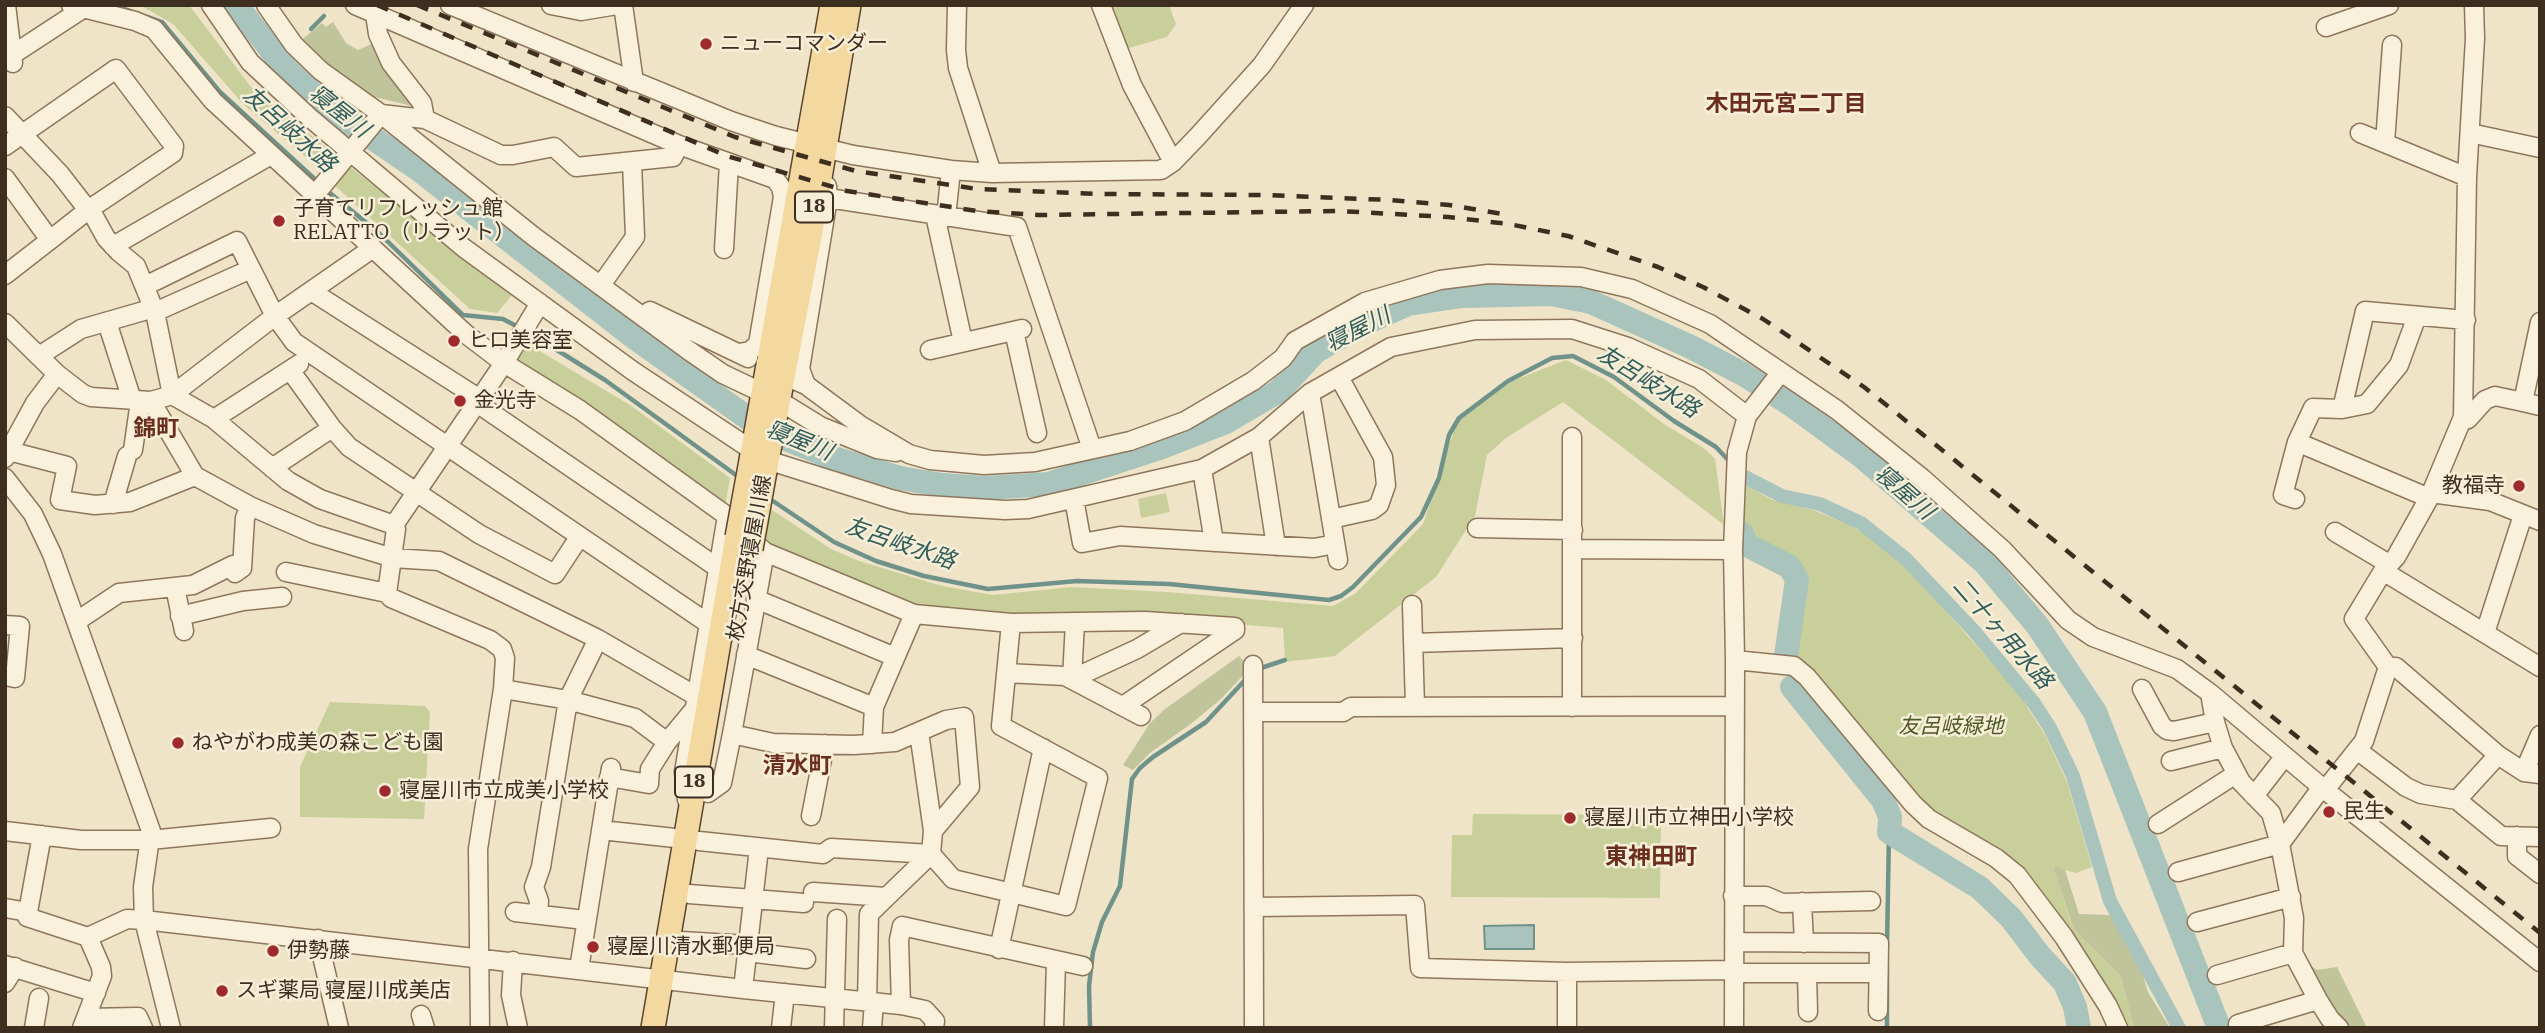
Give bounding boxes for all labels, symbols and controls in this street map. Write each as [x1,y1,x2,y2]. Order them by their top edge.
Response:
place label: ニューコマンダー [720,31,888,57]
marker: ニューコマンダー [698,36,714,52]
water label: 寝屋川 [303,80,375,144]
water label: 友呂岐水路 [237,81,341,179]
district label: 木田元宮二丁目 [1706,90,1866,118]
road number: 18 [795,192,833,223]
place label: 子育てリフレッシュ館 RELATTO（リラット） [293,196,515,246]
marker: 子育てリフレッシュ館 RELATTO（リラット） [271,213,287,229]
water label: 寝屋川 [1321,302,1395,358]
place label: ヒロ美容室 [468,328,573,354]
marker: ヒロ美容室 [446,333,462,349]
water label: 友呂岐水路 [1592,340,1704,424]
place label: 金光寺 [474,388,537,414]
marker: 金光寺 [452,393,468,409]
district label: 錦町 [133,415,179,443]
water label: 寝屋川 [762,415,836,467]
water label: 寝屋川 [1869,460,1939,526]
street label: 枚方交野寝屋川線 [723,473,777,643]
place label: 教福寺 [2442,473,2505,499]
marker: 教福寺 [2511,478,2527,494]
water label: 友呂岐水路 [841,512,959,576]
water label: 二十ヶ用水路 [1946,573,2058,695]
park label: 友呂岐緑地 [1899,714,2003,740]
place label: ねやがわ成美の森こども園 [192,730,444,756]
marker: ねやがわ成美の森こども園 [170,735,186,751]
district label: 清水町 [763,752,831,780]
road number: 18 [675,766,713,797]
place label: 寝屋川市立成美小学校 [399,778,609,804]
marker: 寝屋川市立成美小学校 [377,783,393,799]
place label: 民生 [2343,799,2385,825]
marker: 民生 [2321,804,2337,820]
place label: 寝屋川市立神田小学校 [1584,805,1794,831]
marker: 寝屋川市立神田小学校 [1562,810,1578,826]
district label: 東神田町 [1605,843,1697,871]
place label: 寝屋川清水郵便局 [607,934,775,960]
place label: 伊勢藤 [287,938,350,964]
marker: 寝屋川清水郵便局 [585,939,601,955]
marker: 伊勢藤 [265,943,281,959]
place label: スギ薬局 寝屋川成美店 [236,978,451,1004]
marker: スギ薬局 寝屋川成美店 [214,983,230,999]

